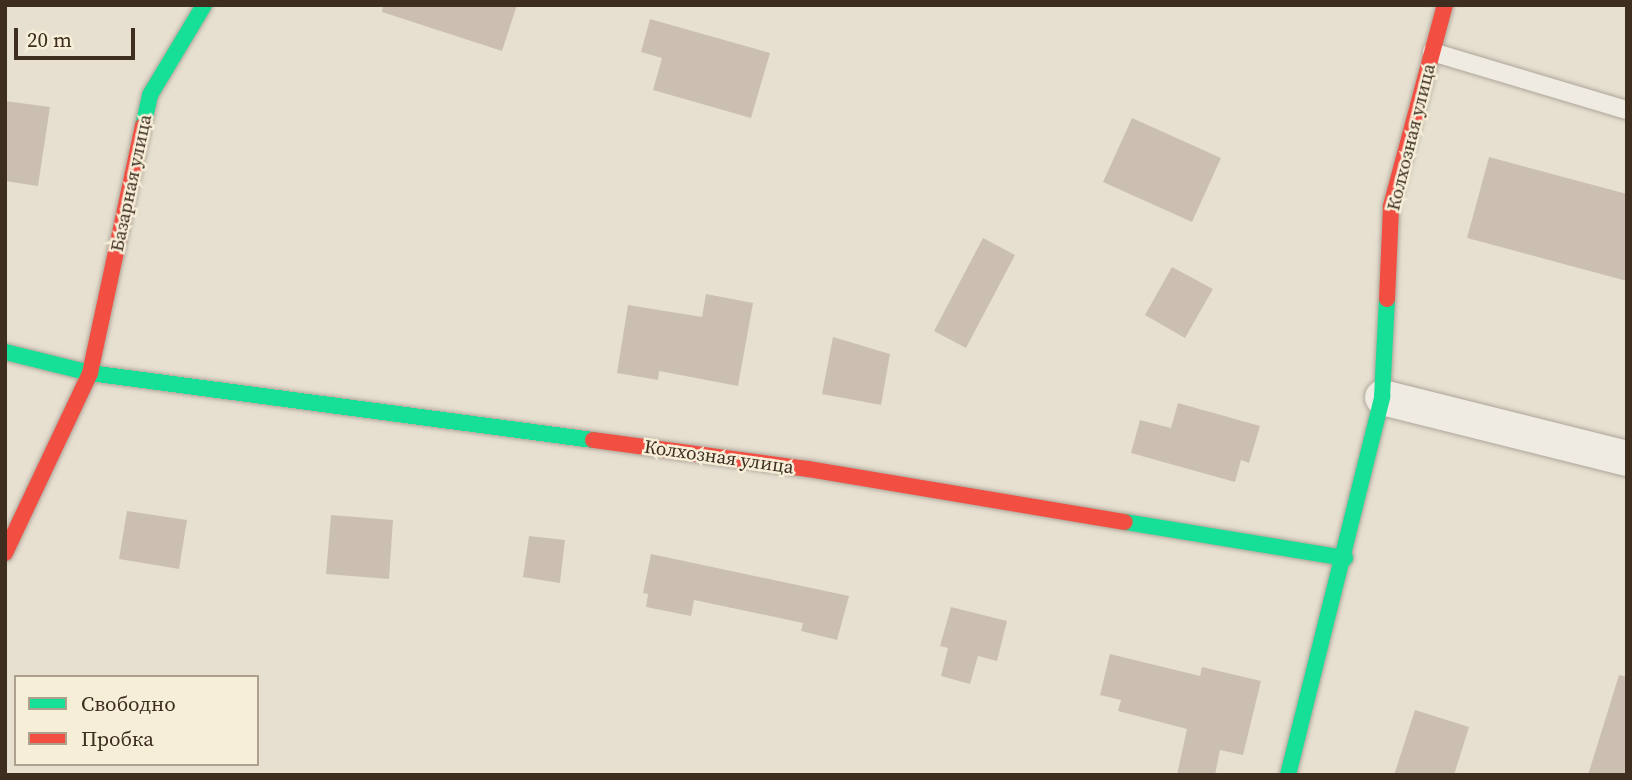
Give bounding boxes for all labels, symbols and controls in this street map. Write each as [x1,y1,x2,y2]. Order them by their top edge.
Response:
scale bar [18,14,138,58]
text: 20 m [27,25,72,54]
street label: Колхозная улица [1382,61,1440,213]
street label: Базарная улица [105,112,157,254]
street label: Колхозная улица [643,435,795,479]
legend [14,675,259,766]
text: Свободно [81,689,176,718]
text: Пробка [81,724,154,753]

